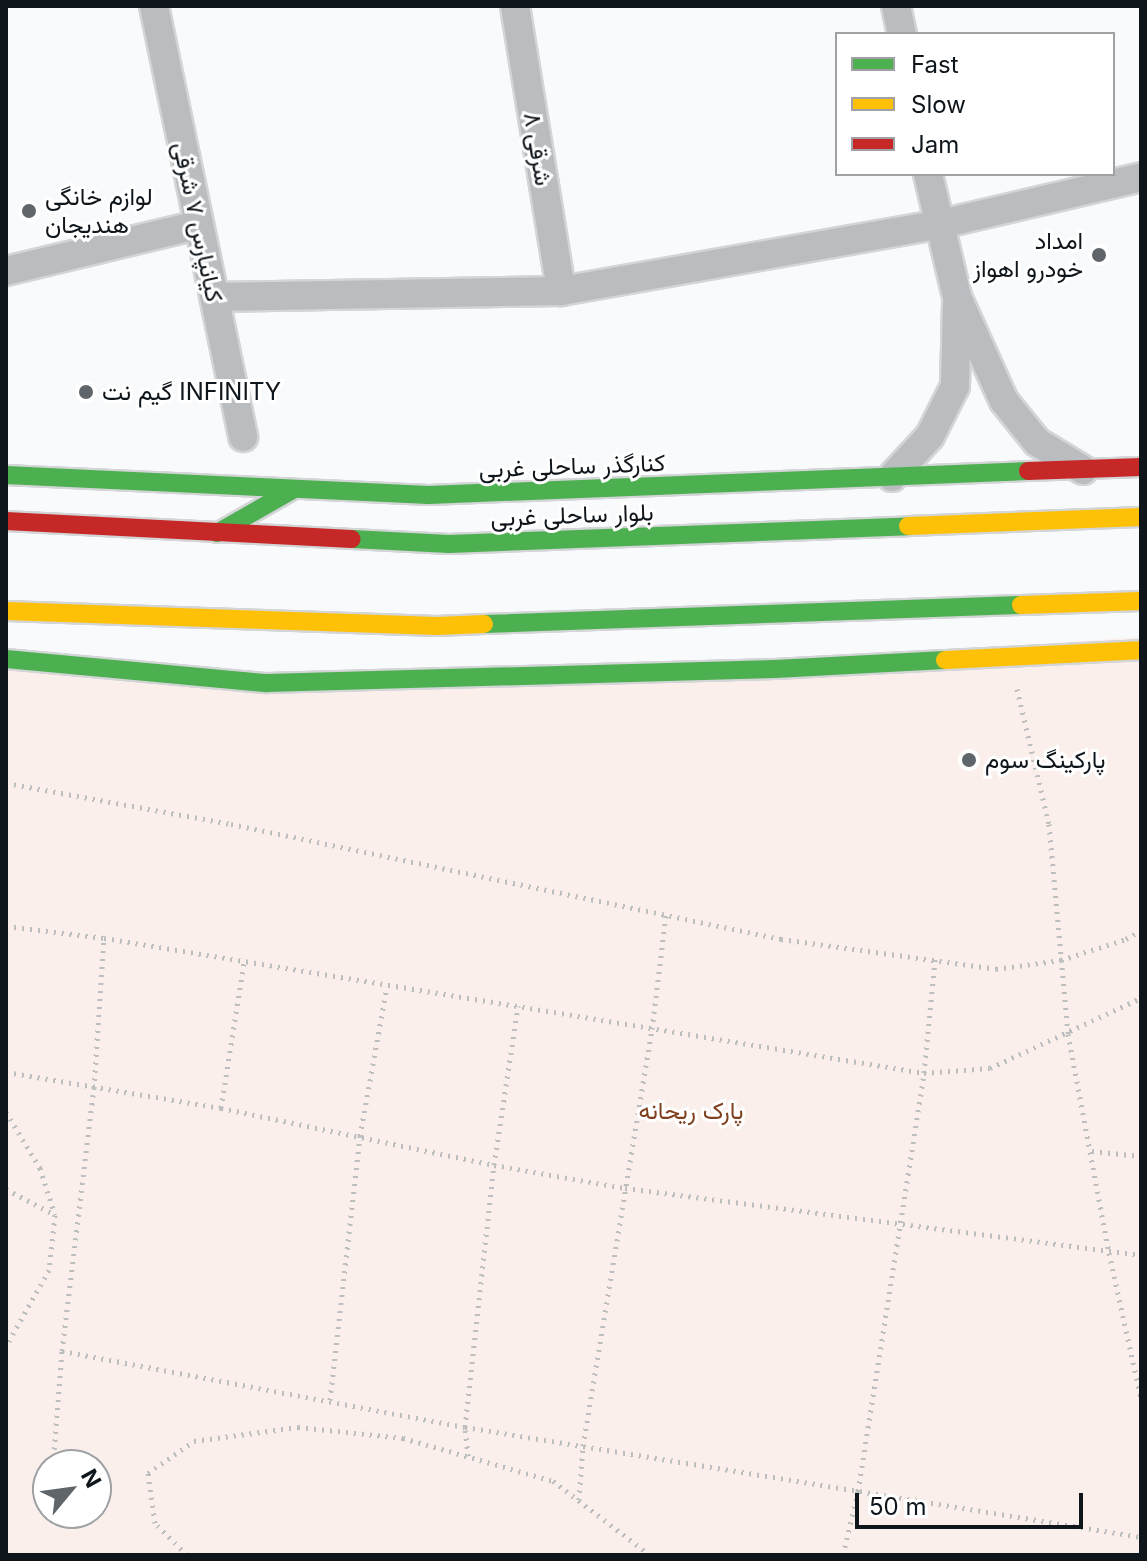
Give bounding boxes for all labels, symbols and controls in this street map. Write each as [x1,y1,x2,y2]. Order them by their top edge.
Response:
legend [835,32,1115,176]
text: Fast [911,50,959,79]
text: Slow [911,90,966,119]
street label: ۸ شرقی [518,110,558,188]
text: Jam [911,130,959,159]
street label: کیانپارس ۷ شرقی [167,139,229,305]
place label: لوازم خانگی هندیجان [45,183,153,239]
marker: لوازم خانگی هندیجان [20,202,38,220]
place label: امداد خودرو اهواز [973,227,1083,283]
marker: امداد خودرو اهواز [1090,246,1108,264]
place label: گیم نت INFINITY [102,378,281,406]
marker: گیم نت INFINITY [77,383,95,401]
street label: کنارگذر ساحلی غربی [478,448,666,484]
street label: بلوار ساحلی غربی [490,498,654,532]
place label: پارکینگ سوم [985,746,1105,774]
marker: پارکینگ سوم [960,751,978,769]
park label: پارک ریحانه [638,1097,744,1125]
north arrow [32,1449,112,1529]
text: N [76,1465,107,1492]
scale bar [859,1477,1087,1527]
text: 50 m [869,1492,927,1521]

